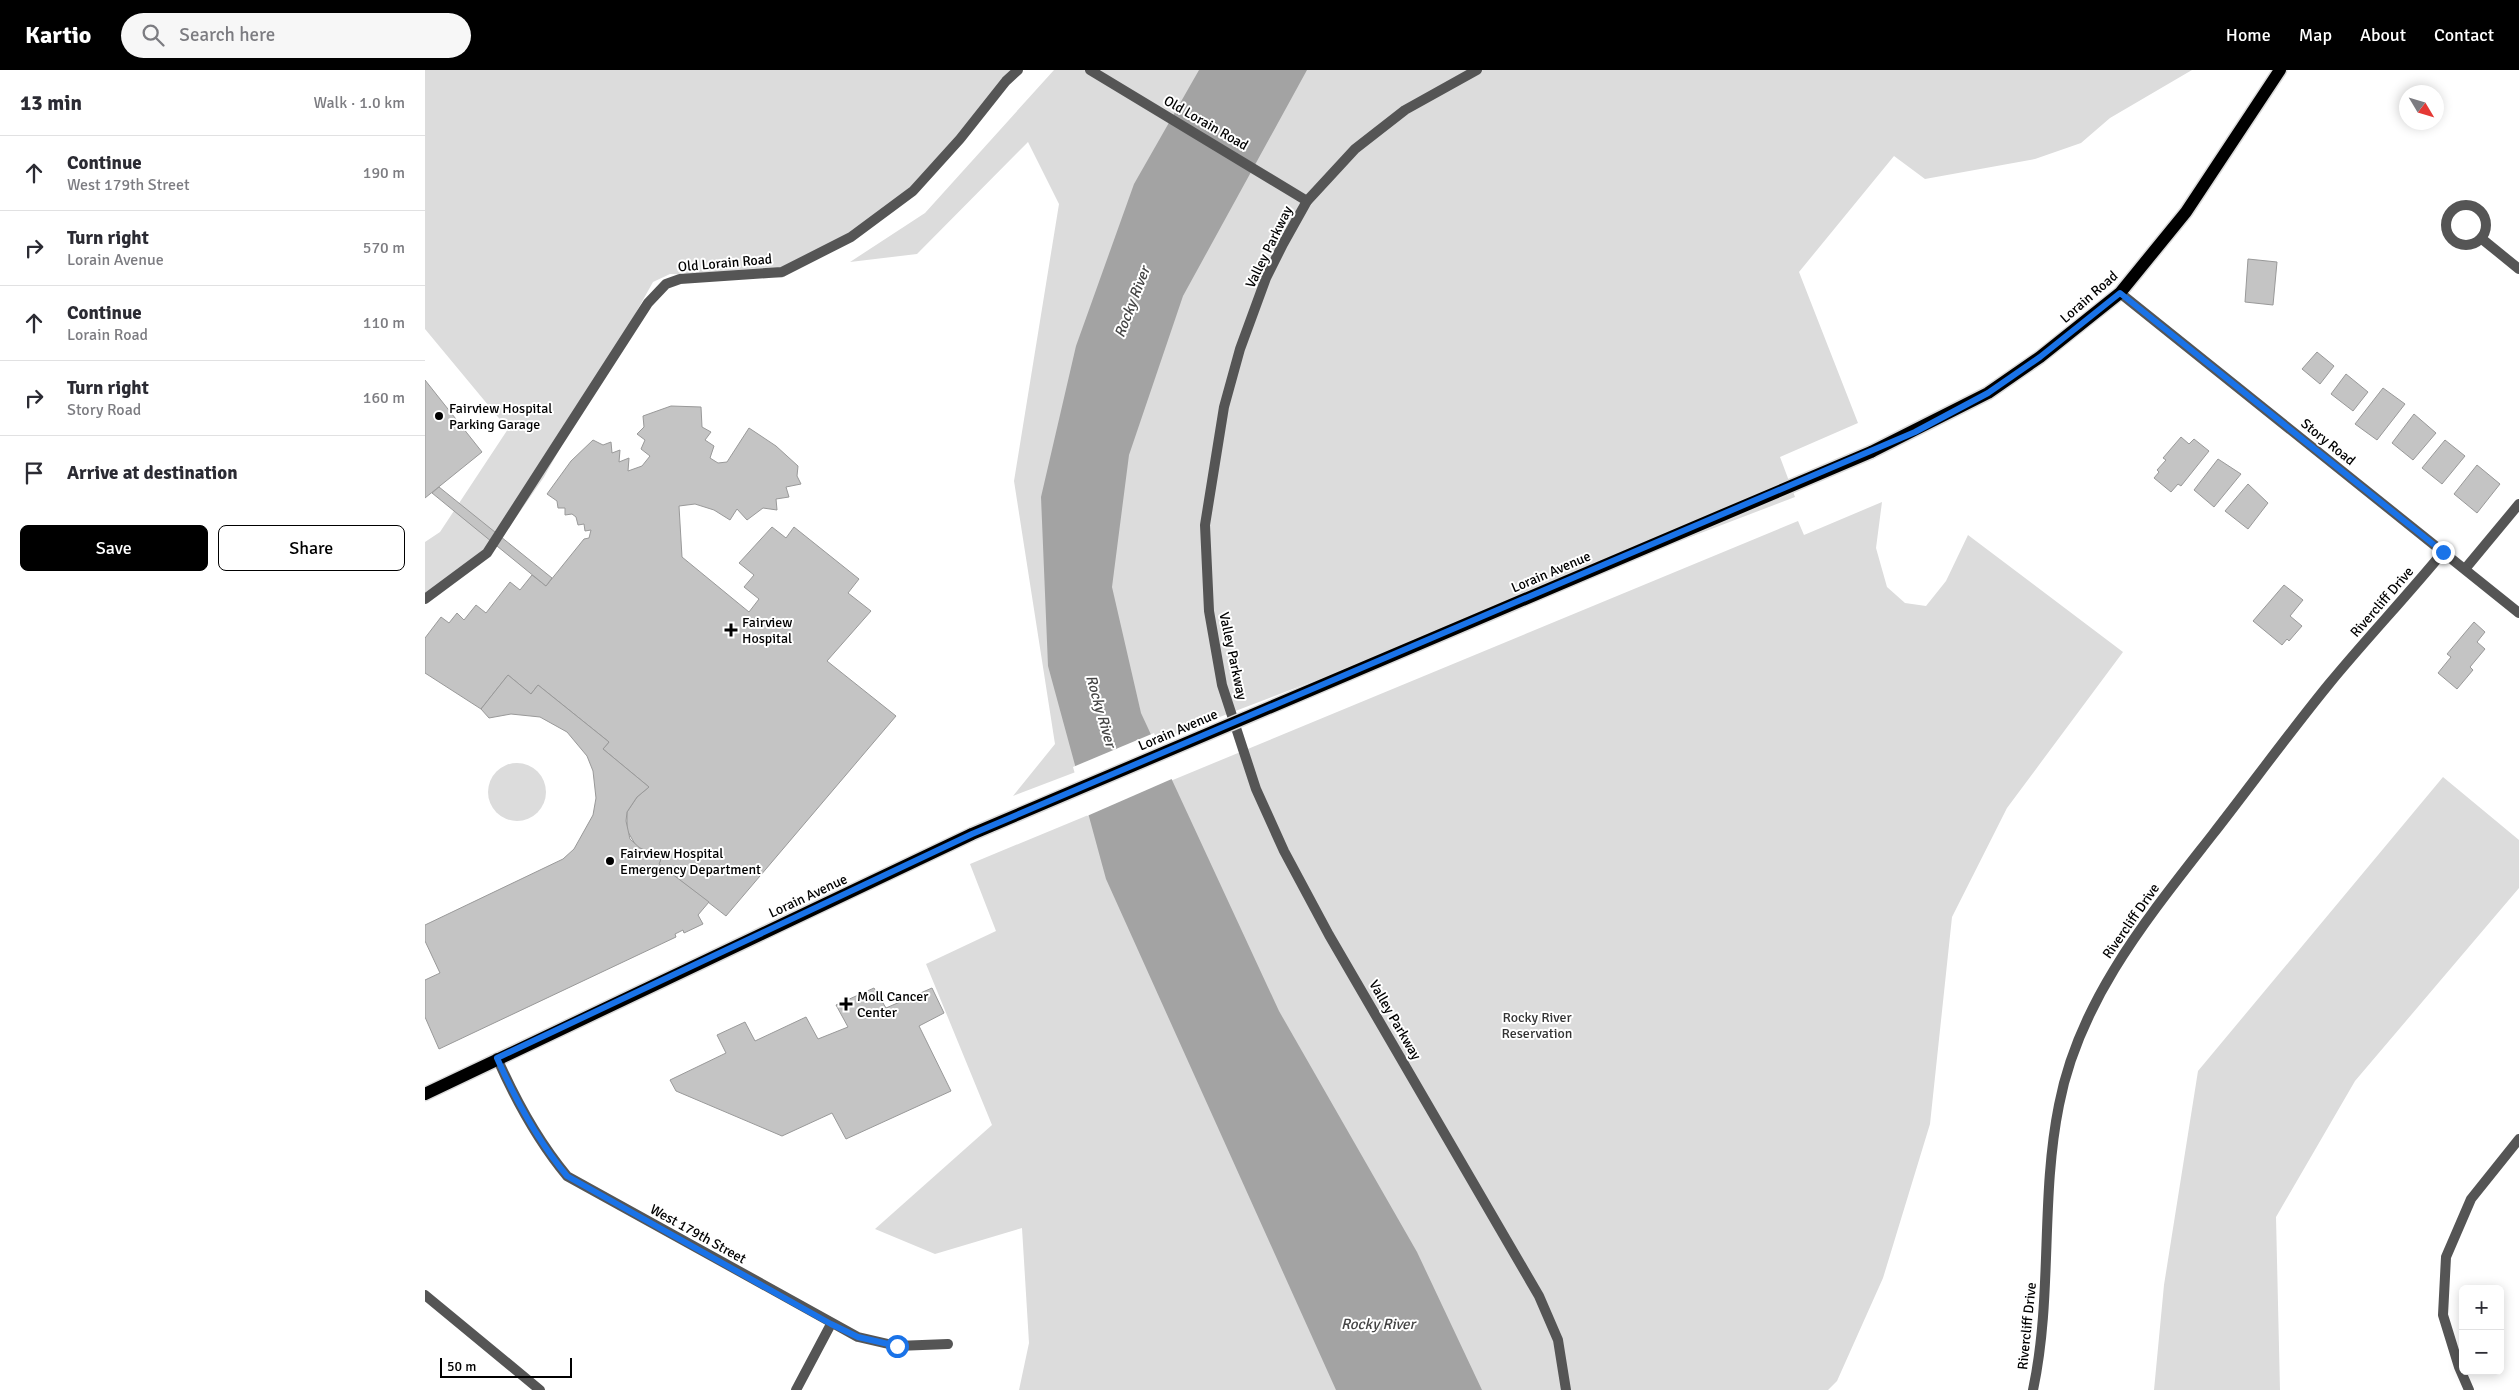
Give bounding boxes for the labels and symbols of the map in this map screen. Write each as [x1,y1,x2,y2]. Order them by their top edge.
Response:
north arrow [2399,85,2444,130]
street label: Old Lorain Road [1161,92,1251,154]
street label: Valley Parkway [1242,203,1296,291]
street label: Old Lorain Road [677,250,773,276]
water label: Rocky River [1110,262,1155,340]
street label: Lorain Road [2057,267,2121,327]
place label: Fairview Hospital Parking Garage [449,400,552,433]
marker: Fairview Hospital Parking Garage [433,410,445,422]
street label: Story Road [2297,415,2359,469]
route end [2432,541,2455,564]
street label: Lorain Avenue [1509,548,1593,596]
street label: Rivercliff Drive [2347,563,2417,641]
street label: Valley Parkway [1215,611,1251,702]
place label: Fairview Hospital [742,614,792,647]
marker: Fairview Hospital [724,623,738,637]
water label: Rocky River [1082,673,1121,751]
street label: Lorain Avenue [1136,706,1220,754]
place label: Fairview Hospital Emergency Department [620,845,761,878]
marker: Fairview Hospital Emergency Department [604,855,616,867]
street label: Lorain Avenue [766,870,850,922]
street label: Rivercliff Drive [2099,880,2163,962]
street label: Valley Parkway [1365,977,1425,1063]
place label: Moll Cancer Center [857,988,929,1021]
marker: Moll Cancer Center [839,997,853,1011]
park label: Rocky River Reservation [1502,1009,1572,1042]
street label: West 179th Street [647,1201,749,1267]
street label: Rivercliff Drive [2014,1281,2040,1371]
water label: Rocky River [1341,1315,1418,1333]
route start [886,1335,909,1358]
scale bar [440,1355,573,1378]

